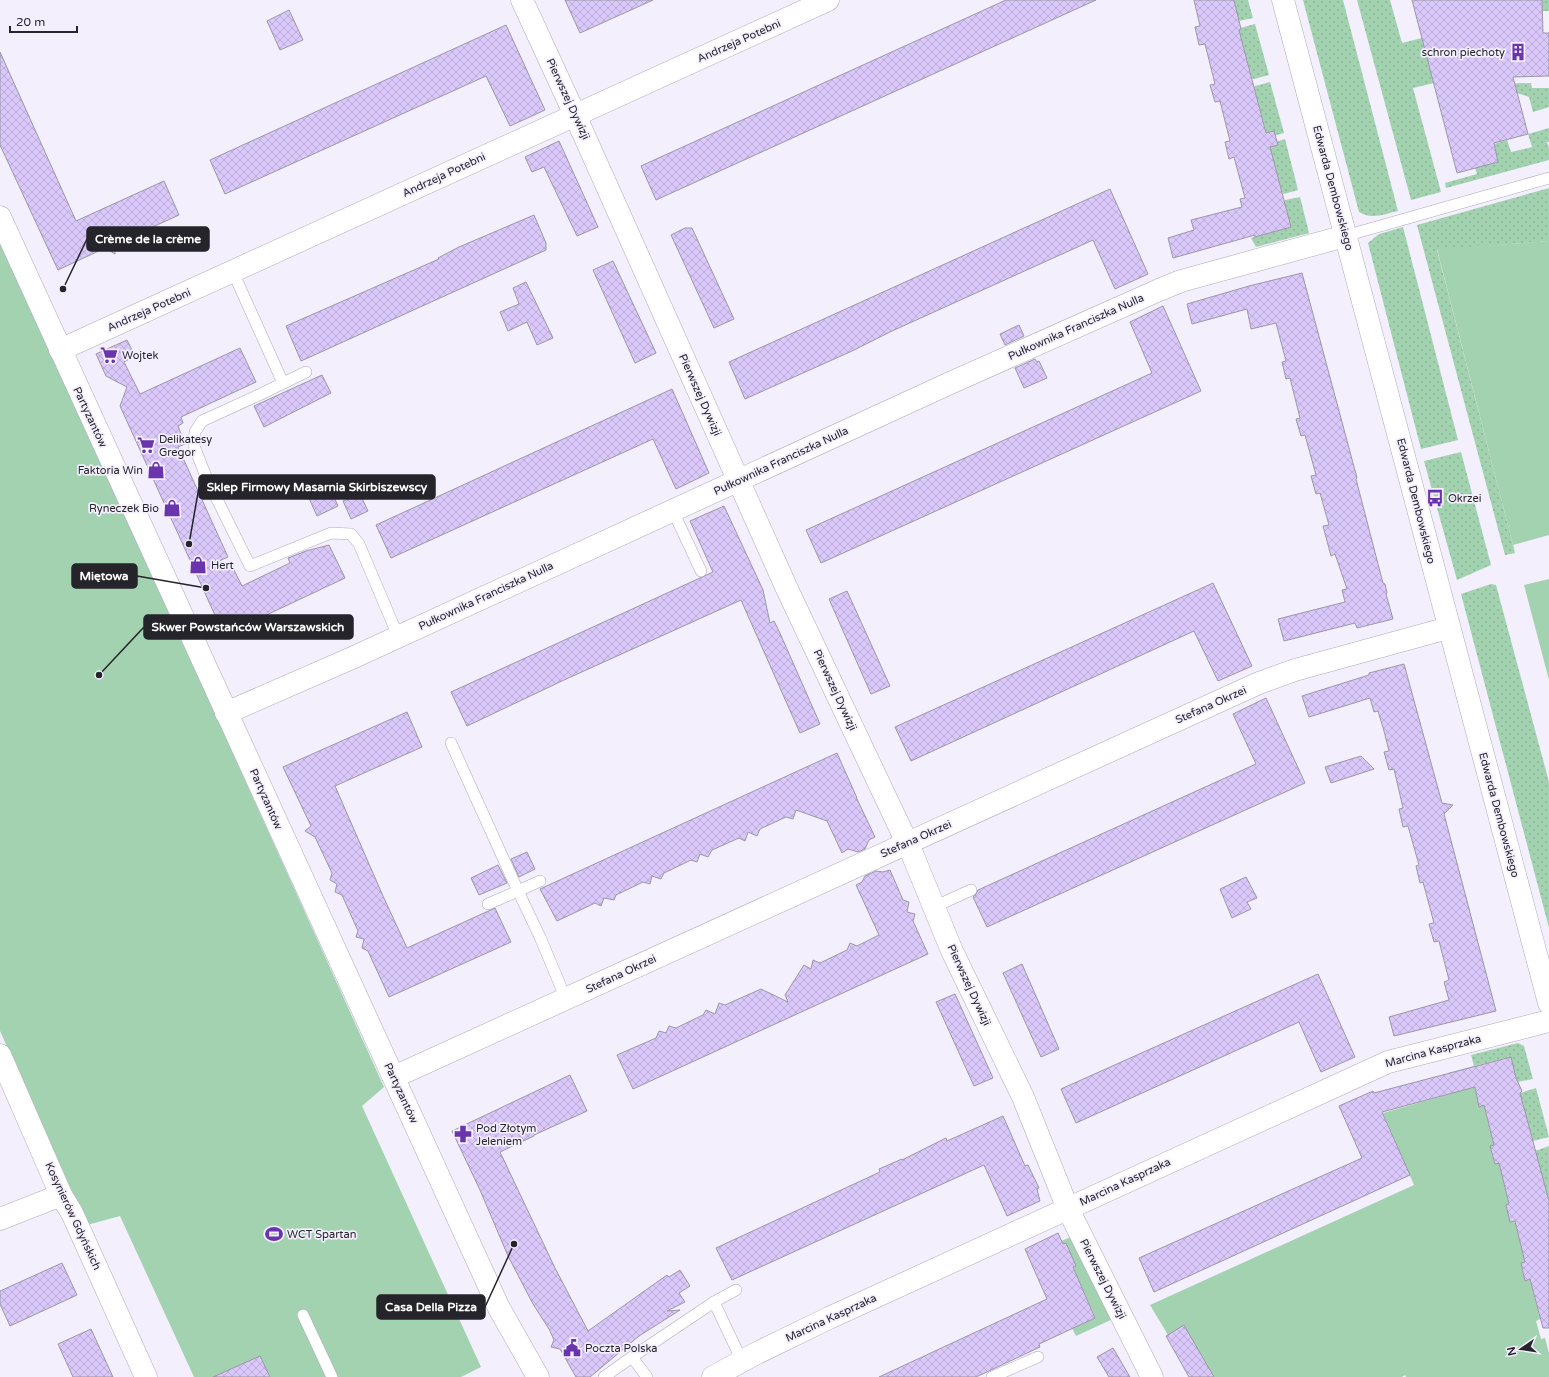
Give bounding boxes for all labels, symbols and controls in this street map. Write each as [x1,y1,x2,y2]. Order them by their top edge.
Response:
scale bar [10,8,77,34]
text: 20 m [16,15,45,29]
street label: Andrzeja Potebni [695,17,783,65]
building icon: schron piechoty [1508,42,1528,62]
place label: schron piechoty [1422,46,1505,59]
street label: Pierwszej Dywizji [543,56,593,142]
street label: Edwarda Dembowskiego [1310,124,1356,252]
street label: Andrzeja Potebni [400,150,488,200]
callout: Crème de la crème [87,227,209,251]
text: Crème de la crème [95,232,201,246]
street label: Andrzeja Potebni [105,286,193,334]
street label: Pułkownika Franciszka Nulla [1006,291,1146,363]
supermarket icon: Wojtek [99,345,119,365]
place label: Wojtek [122,349,158,362]
street label: Pierwszej Dywizji [676,352,724,438]
street label: Partyzantów [70,385,110,450]
street label: Pułkownika Franciszka Nulla [712,424,850,498]
place label: Delikatesy Gregor [159,433,212,459]
supermarket icon: Delikatesy Gregor [136,435,156,455]
street label: Edwarda Dembowskiego [1394,437,1438,566]
shop icon: Faktoria Win [146,460,166,480]
place label: Faktoria Win [78,464,143,477]
callout: Sklep Firmowy Masarnia Skirbiszewscy [199,475,435,499]
text: Sklep Firmowy Masarnia Skirbiszewscy [207,480,428,495]
bus stop icon: Okrzei [1425,488,1445,508]
place label: Okrzei [1448,492,1481,505]
shop icon: Ryneczek Bio [162,498,182,518]
place label: Ryneczek Bio [89,502,159,515]
shop icon: Hert [188,555,208,575]
place label: Hert [211,559,234,572]
street label: Pułkownika Franciszka Nulla [417,559,555,633]
callout: Miętowa [72,564,137,588]
text: Miętowa [79,569,129,583]
callout: Skwer Powstańców Warszawskich [144,615,353,639]
text: Skwer Powstańców Warszawskich [152,620,344,634]
street label: Pierwszej Dywizji [810,647,860,733]
street label: Stefana Okrzei [1173,684,1249,726]
street label: Edwarda Dembowskiego [1476,751,1522,879]
street label: Partyzantów [247,767,285,832]
street label: Stefana Okrzei [878,818,954,860]
street label: Pierwszej Dywizji [944,942,994,1028]
street label: Stefana Okrzei [584,952,658,996]
street label: Marcina Kasprzaka [1384,1032,1482,1070]
street label: Partyzantów [381,1061,421,1126]
place label: Pod Złotym Jeleniem [476,1122,536,1148]
pharmacy icon: Pod Złotym Jeleniem [453,1124,473,1144]
street label: Marcina Kasprzaka [1077,1155,1173,1209]
street label: Kosynierów Gdyńskich [42,1160,104,1272]
sports icon: WCT Spartan [264,1224,284,1244]
place label: WCT Spartan [287,1228,356,1241]
street label: Pierwszej Dywizji [1077,1237,1129,1321]
street label: Marcina Kasprzaka [783,1291,879,1345]
callout: Casa Della Pizza [377,1295,485,1319]
text: Casa Della Pizza [385,1300,477,1314]
north arrow [1501,1329,1541,1369]
public building icon: Poczta Polska [562,1338,582,1358]
place label: Poczta Polska [585,1342,658,1355]
text: N [1504,1345,1519,1357]

